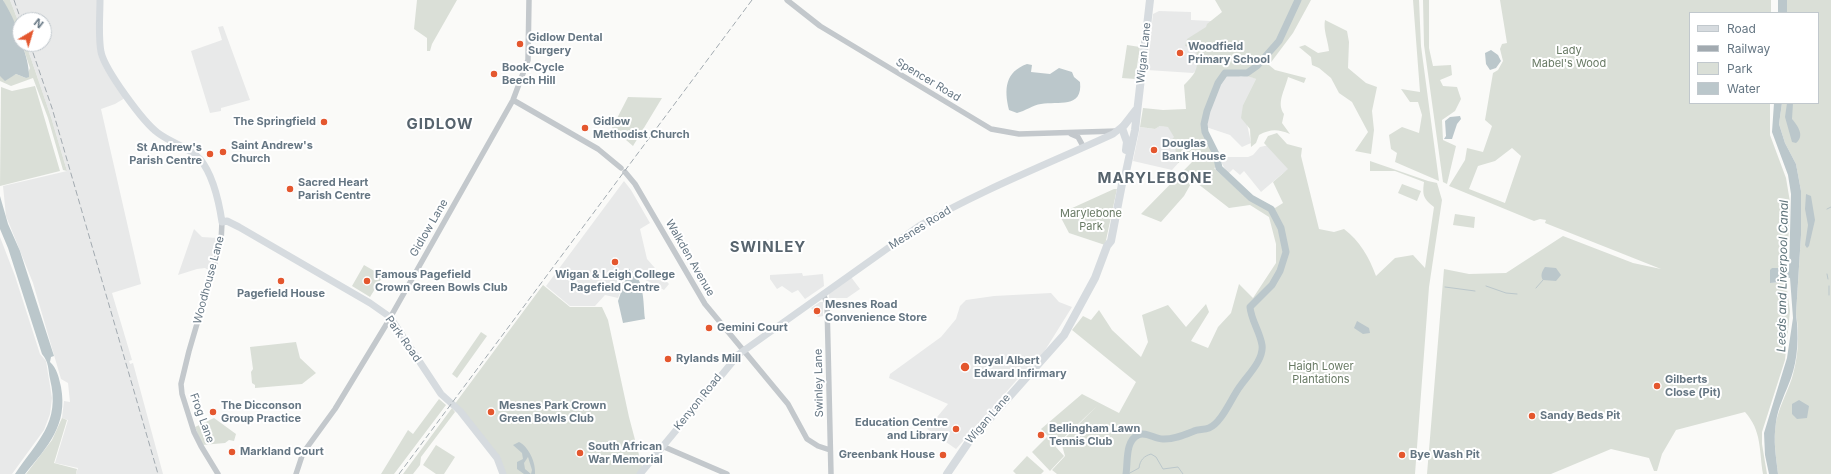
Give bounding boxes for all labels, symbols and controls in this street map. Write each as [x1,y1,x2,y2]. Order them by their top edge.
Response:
north arrow [12,12,52,52]
legend [1689,12,1819,104]
text: N [31,15,46,31]
text: Road [1727,21,1756,36]
street label: Wigan Lane [1134,22,1154,84]
place label: Gidlow Dental Surgery [528,31,602,57]
marker: Gidlow Dental Surgery [515,39,525,49]
place label: Woodfield Primary School [1188,40,1270,66]
text: Railway [1727,41,1770,56]
park label: Lady Mabel's Wood [1532,44,1606,70]
marker: Woodfield Primary School [1175,48,1185,58]
street label: Spencer Road [893,55,963,105]
place label: Book-Cycle Beech Hill [502,61,564,87]
text: Park [1727,61,1753,76]
marker: Book-Cycle Beech Hill [489,69,499,79]
text: Water [1727,81,1760,96]
place label: The Springfield [233,115,316,129]
district label: GIDLOW [406,115,474,133]
place label: Gidlow Methodist Church [593,115,690,141]
marker: The Springfield [319,117,329,127]
marker: Gidlow Methodist Church [580,123,590,133]
place label: Douglas Bank House [1162,137,1226,163]
place label: Saint Andrew's Church [231,139,313,165]
place label: St Andrew's Parish Centre [129,141,202,167]
marker: Douglas Bank House [1149,145,1159,155]
marker: Saint Andrew's Church [218,147,228,157]
marker: St Andrew's Parish Centre [205,149,215,159]
district label: MARYLEBONE [1097,169,1213,187]
place label: Sacred Heart Parish Centre [298,176,371,202]
marker: Sacred Heart Parish Centre [285,184,295,194]
street label: Gidlow Lane [407,197,451,259]
water label: Leeds and Liverpool Canal [1774,200,1792,352]
street label: Mesnes Road [887,204,953,252]
park label: Marylebone Park [1060,207,1122,233]
street label: Walkden Avenue [663,217,717,299]
street label: Woodhouse Lane [191,235,227,325]
district label: SWINLEY [730,238,806,256]
marker: Wigan & Leigh College Pagefield Centre [610,257,620,267]
place label: Famous Pagefield Crown Green Bowls Club [375,268,508,294]
place label: Wigan & Leigh College Pagefield Centre [555,268,675,294]
marker: Pagefield House [276,276,286,286]
marker: Famous Pagefield Crown Green Bowls Club [362,276,372,286]
place label: Pagefield House [237,287,325,301]
place label: Mesnes Road Convenience Store [825,298,927,324]
marker: Mesnes Road Convenience Store [812,306,822,316]
street label: Park Road [382,313,424,365]
place label: Gemini Court [717,321,788,335]
marker: Gemini Court [704,323,714,333]
street label: Swinley Lane [812,349,826,417]
place label: Rylands Mill [676,352,741,366]
marker: Rylands Mill [663,354,673,364]
place label: Royal Albert Edward Infirmary [974,354,1067,380]
park label: Haigh Lower Plantations [1288,360,1354,386]
marker: Royal Albert Edward Infirmary [959,361,971,373]
street label: Kenyon Road [671,371,725,433]
place label: Gilberts Close (Pit) [1665,373,1721,399]
marker: Gilberts Close (Pit) [1652,381,1662,391]
street label: Frog Lane [187,391,217,445]
street label: Wigan Lane [963,392,1013,446]
place label: The Dicconson Group Practice [221,399,302,425]
place label: Mesnes Park Crown Green Bowls Club [499,399,606,425]
marker: The Dicconson Group Practice [208,407,218,417]
marker: Mesnes Park Crown Green Bowls Club [486,407,496,417]
place label: Sandy Beds Pit [1540,409,1620,423]
marker: Sandy Beds Pit [1527,411,1537,421]
place label: Education Centre and Library [855,416,948,442]
place label: Bellingham Lawn Tennis Club [1049,422,1140,448]
marker: Education Centre and Library [951,424,961,434]
marker: Bellingham Lawn Tennis Club [1036,430,1046,440]
place label: South African War Memorial [588,440,663,466]
place label: Markland Court [240,445,324,459]
marker: Markland Court [227,447,237,457]
marker: South African War Memorial [575,448,585,458]
place label: Greenbank House [839,448,935,462]
place label: Bye Wash Pit [1410,448,1480,462]
marker: Greenbank House [938,450,948,460]
marker: Bye Wash Pit [1397,450,1407,460]

